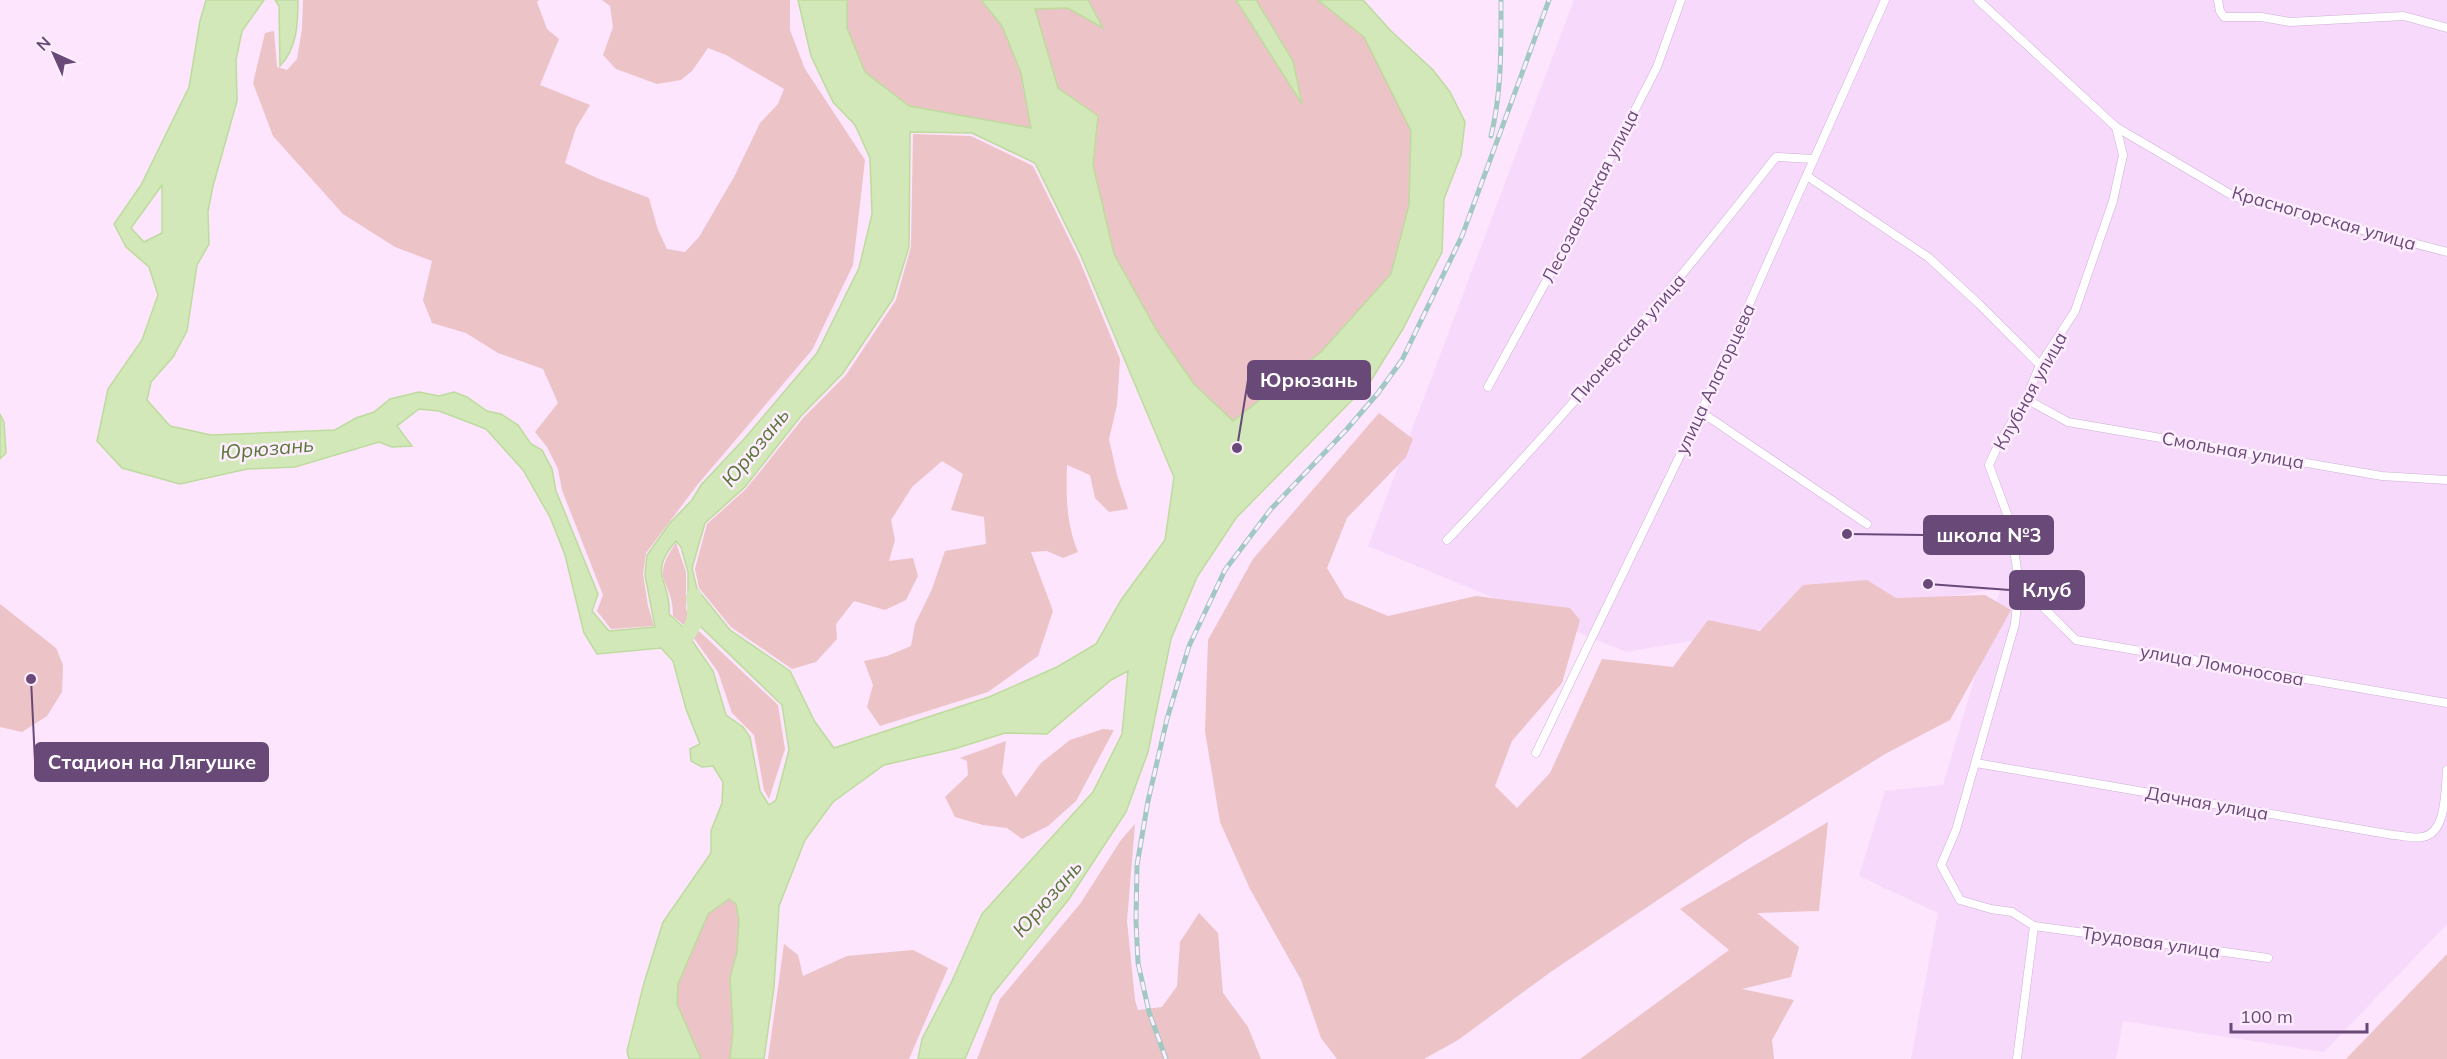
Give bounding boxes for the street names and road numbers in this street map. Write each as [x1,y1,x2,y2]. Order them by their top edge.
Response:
street label: Лесозаводская улица [1536,105,1644,287]
street label: Красногорская улица [2229,181,2419,255]
street label: Пионерская улица [1566,269,1690,407]
street label: улица Алаторцева [1670,300,1760,458]
street label: Клубная улица [1988,328,2072,454]
street label: Смольная улица [2160,426,2306,474]
street label: улица Ломоносова [2138,639,2306,691]
street label: Дачная улица [2144,781,2270,825]
street label: Трудовая улица [2080,921,2222,963]

